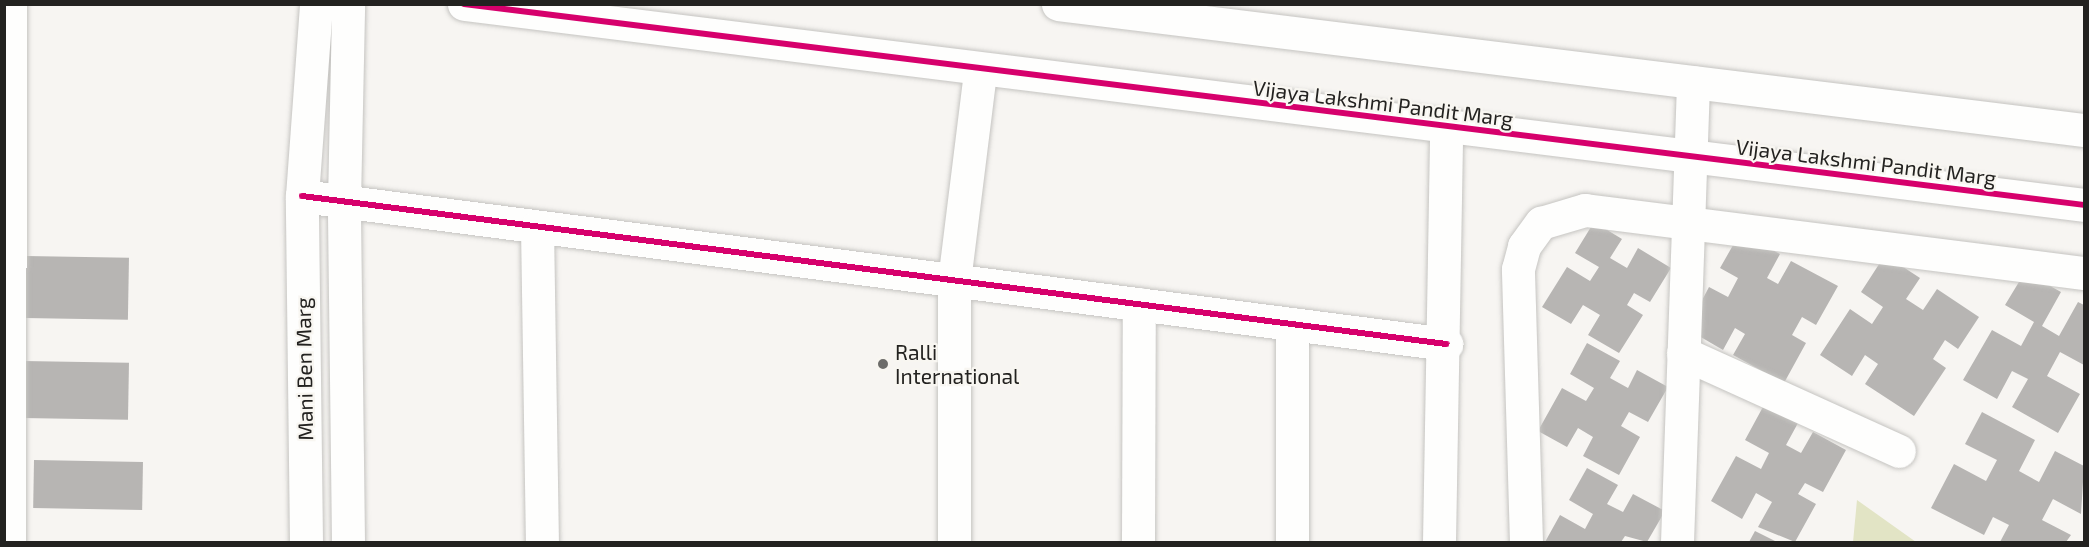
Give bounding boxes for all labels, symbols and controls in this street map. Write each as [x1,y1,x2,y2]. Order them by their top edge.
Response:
street label: Vijaya Lakshmi Pandit Marg [1251,75,1515,131]
street label: Vijaya Lakshmi Pandit Marg [1734,134,1998,190]
street label: Mani Ben Marg [290,297,318,441]
place label: Ralli International [895,339,1019,389]
marker: Ralli International [876,357,890,371]

